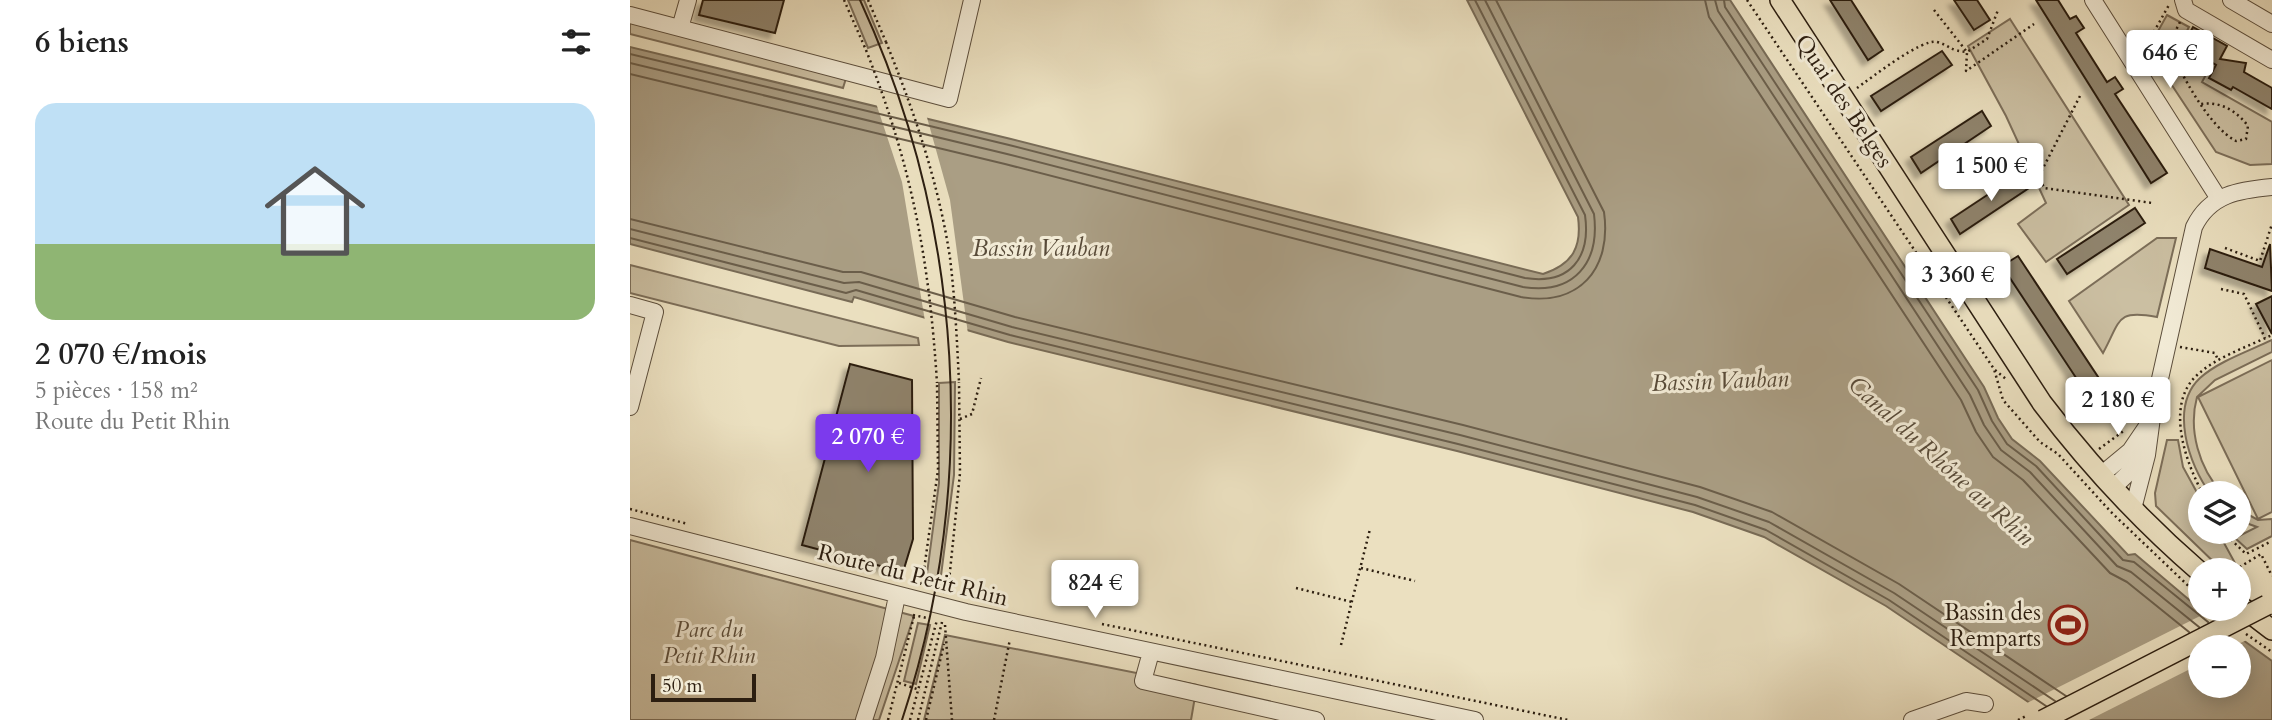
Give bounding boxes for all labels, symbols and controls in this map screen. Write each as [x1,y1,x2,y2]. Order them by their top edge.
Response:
text: 6 biens [35,22,129,63]
icon: filters [557,23,595,61]
street label: Quai des Belges [1788,28,1900,174]
pin: 646 € [2121,31,2219,90]
text: 646 € [2142,37,2198,68]
pin: 1 500 € [1926,144,2056,203]
icon: home [252,148,378,274]
text: 1 500 € [1954,150,2028,181]
water label: Bassin Vauban [972,232,1110,265]
pin: 3 360 € [1893,252,2023,312]
text: 3 360 € [1921,259,1995,290]
text: 2 070 €/mois [35,334,207,375]
water label: Bassin Vauban [1651,362,1790,400]
water label: Canal du Rhône au Rhin [1841,369,2041,554]
text: 5 pièces · 158 m² [35,375,198,406]
pin: 2 180 € [2053,378,2183,437]
text: 2 180 € [2081,384,2155,415]
text: Route du Petit Rhin [35,406,230,437]
pin: 2 070 € [803,414,933,474]
text: 2 070 € [831,421,905,452]
map controls [2188,481,2251,698]
button: layers [2188,481,2251,544]
street label: Route du Petit Rhin [815,536,1011,614]
button: + [2188,558,2251,621]
pin: 824 € [1046,560,1144,620]
text: 824 € [1067,567,1123,598]
place label: Bassin des Remparts [1944,597,2041,654]
sports icon: Bassin des Remparts [2047,604,2089,646]
park label: Parc du Petit Rhin [663,614,756,671]
button: − [2188,635,2251,698]
scale bar [651,671,756,703]
text: 50 m [662,673,703,699]

